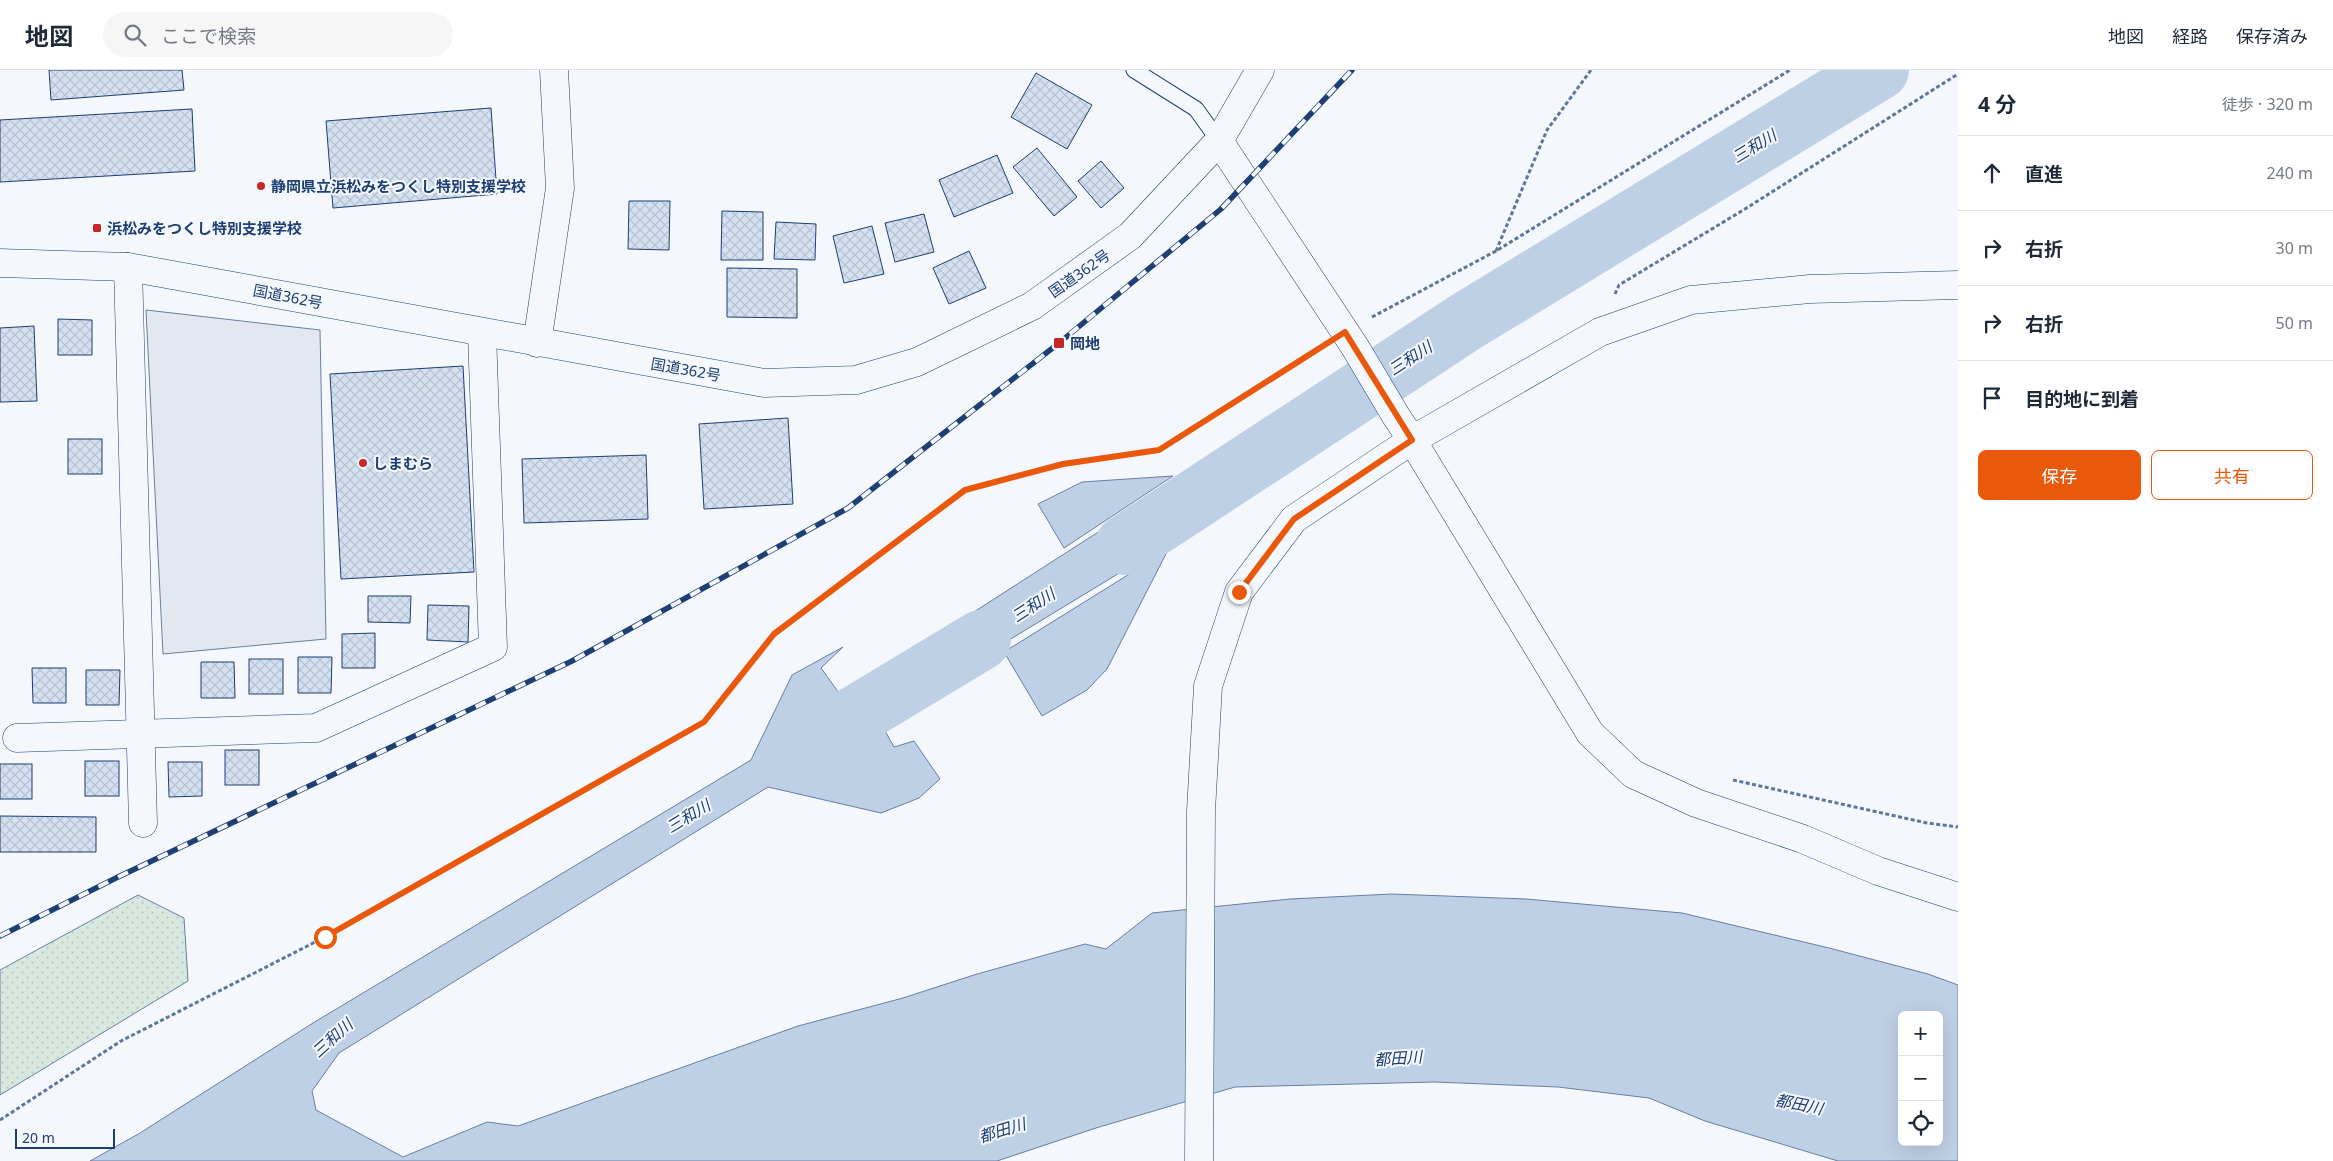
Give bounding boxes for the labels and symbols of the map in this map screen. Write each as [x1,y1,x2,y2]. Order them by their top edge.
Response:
water label: 三和川 [1728,123,1782,168]
place label: 静岡県立浜松みをつくし特別支援学校 [271,176,526,196]
marker: 静岡県立浜松みをつくし特別支援学校 [255,180,267,192]
place label: 浜松みをつくし特別支援学校 [107,218,302,238]
marker: 浜松みをつくし特別支援学校 [91,222,103,234]
street label: 国道362号 [1044,245,1114,301]
street label: 国道362号 [251,279,325,313]
place label: 岡地 [1070,333,1100,353]
water label: 三和川 [1384,335,1438,380]
marker: 岡地 [1052,336,1066,350]
street label: 国道362号 [649,353,723,385]
place label: しまむら [373,453,433,473]
marker: しまむら [357,457,369,469]
route end [1228,581,1251,604]
water label: 三和川 [1007,582,1061,627]
water label: 三和川 [662,793,716,838]
route start [314,926,337,949]
water label: 三和川 [307,1012,359,1062]
water label: 都田川 [1373,1045,1425,1071]
water label: 都田川 [1773,1089,1827,1120]
water label: 都田川 [976,1112,1030,1148]
scale bar [15,1126,115,1149]

